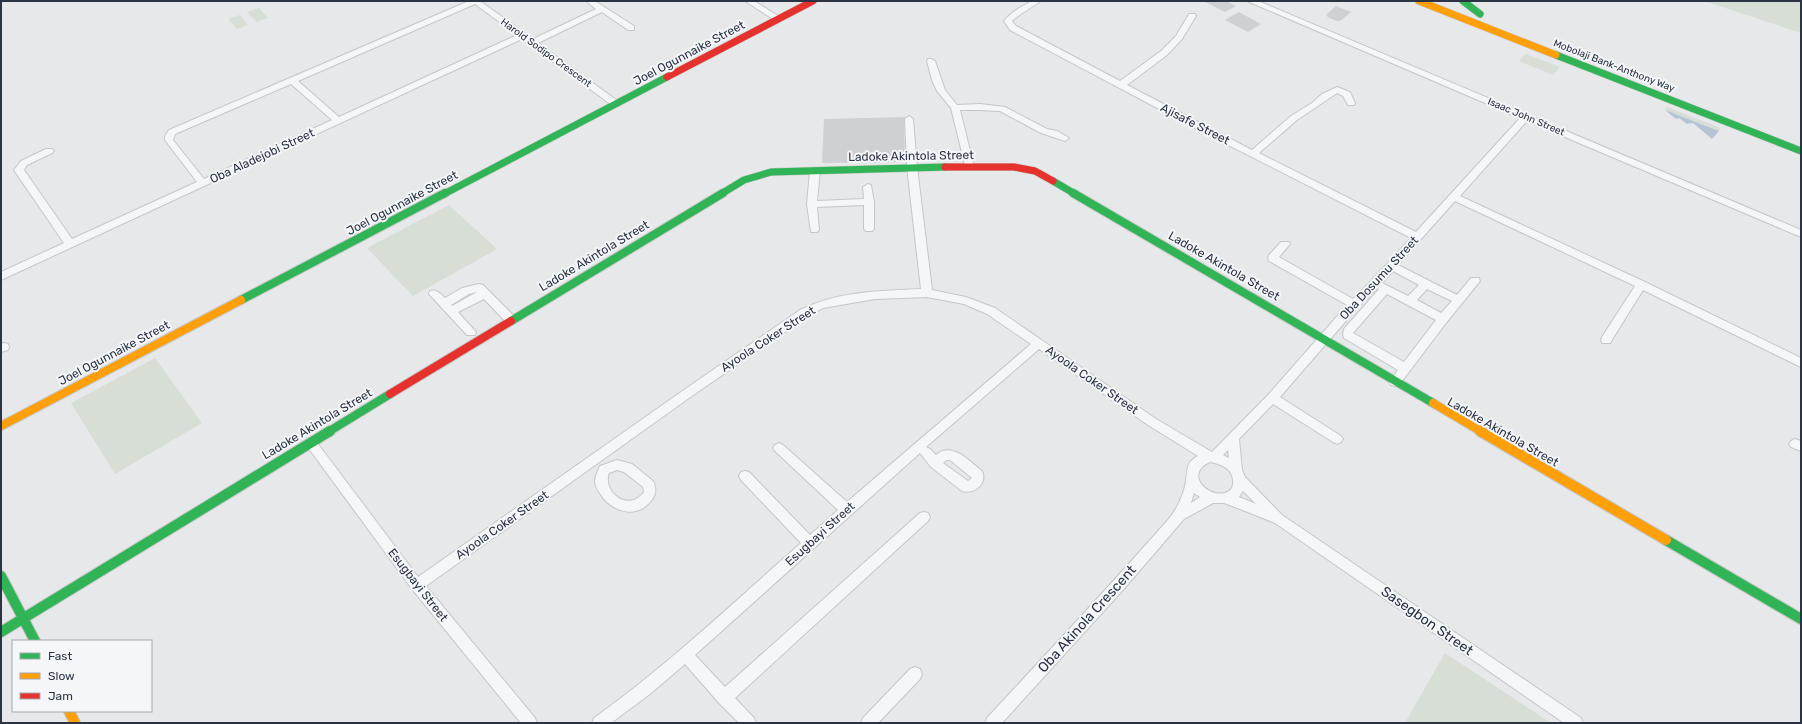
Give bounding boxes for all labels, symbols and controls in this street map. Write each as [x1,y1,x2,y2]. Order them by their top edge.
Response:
street label: Harold Sodipo Crescent [498,16,594,90]
street label: Joel Ogunnaike Street [631,18,747,88]
street label: Mobolaji Bank-Anthony Way [1552,37,1677,95]
street label: Isaac John Street [1486,95,1566,139]
street label: Ajisafe Street [1158,101,1232,148]
street label: Oba Aladejobi Street [208,126,317,186]
street label: Ladoke Akintola Street [848,148,974,164]
street label: Joel Ogunnaike Street [344,168,460,238]
street label: Ladoke Akintola Street [537,217,652,294]
street label: Ladoke Akintola Street [1166,229,1282,304]
street label: Oba Dosumu Street [1337,233,1421,323]
street label: Ayoola Coker Street [718,303,818,375]
street label: Joel Ogunnaike Street [56,318,172,388]
street label: Ayoola Coker Street [1043,343,1141,417]
street label: Ladoke Akintola Street [260,385,375,462]
street label: Ladoke Akintola Street [1445,395,1561,470]
street label: Ayoola Coker Street [453,488,551,562]
street label: Esugbayi Street [782,499,858,569]
street label: Esugbayi Street [385,546,451,624]
street label: Oba Akinola Crescent [1034,561,1140,676]
street label: Sasegbon Street [1378,583,1477,659]
legend [12,640,152,712]
text: Fast [48,649,72,663]
text: Slow [48,669,75,683]
text: Jam [48,689,73,703]

